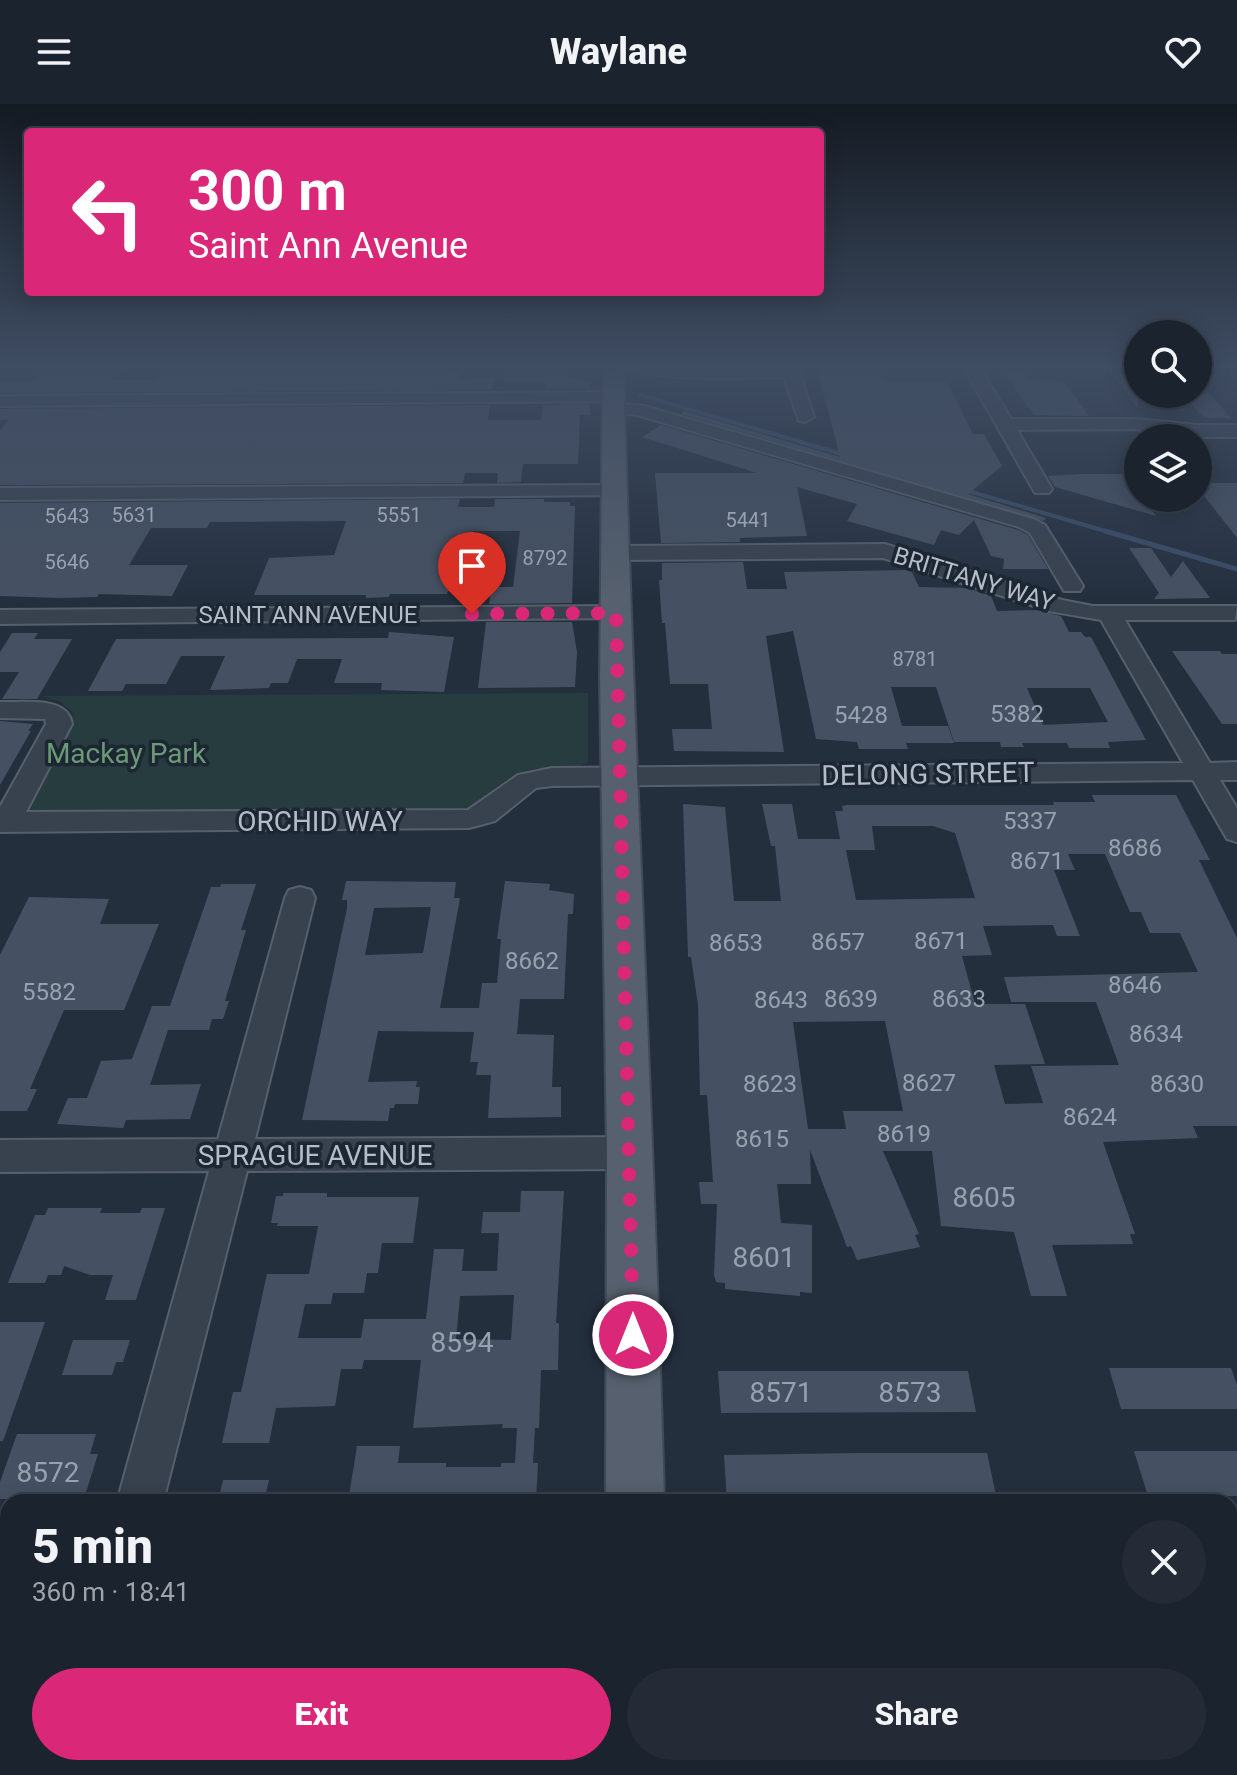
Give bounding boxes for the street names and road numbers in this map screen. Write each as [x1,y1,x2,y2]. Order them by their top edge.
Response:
street label: BRITTANY WAY [890,541,1058,617]
street label: SAINT ANN AVENUE [199,601,417,629]
street label: DELONG STREET [821,756,1035,792]
street label: ORCHID WAY [237,805,403,838]
street label: SPRAGUE AVENUE [198,1139,432,1172]

